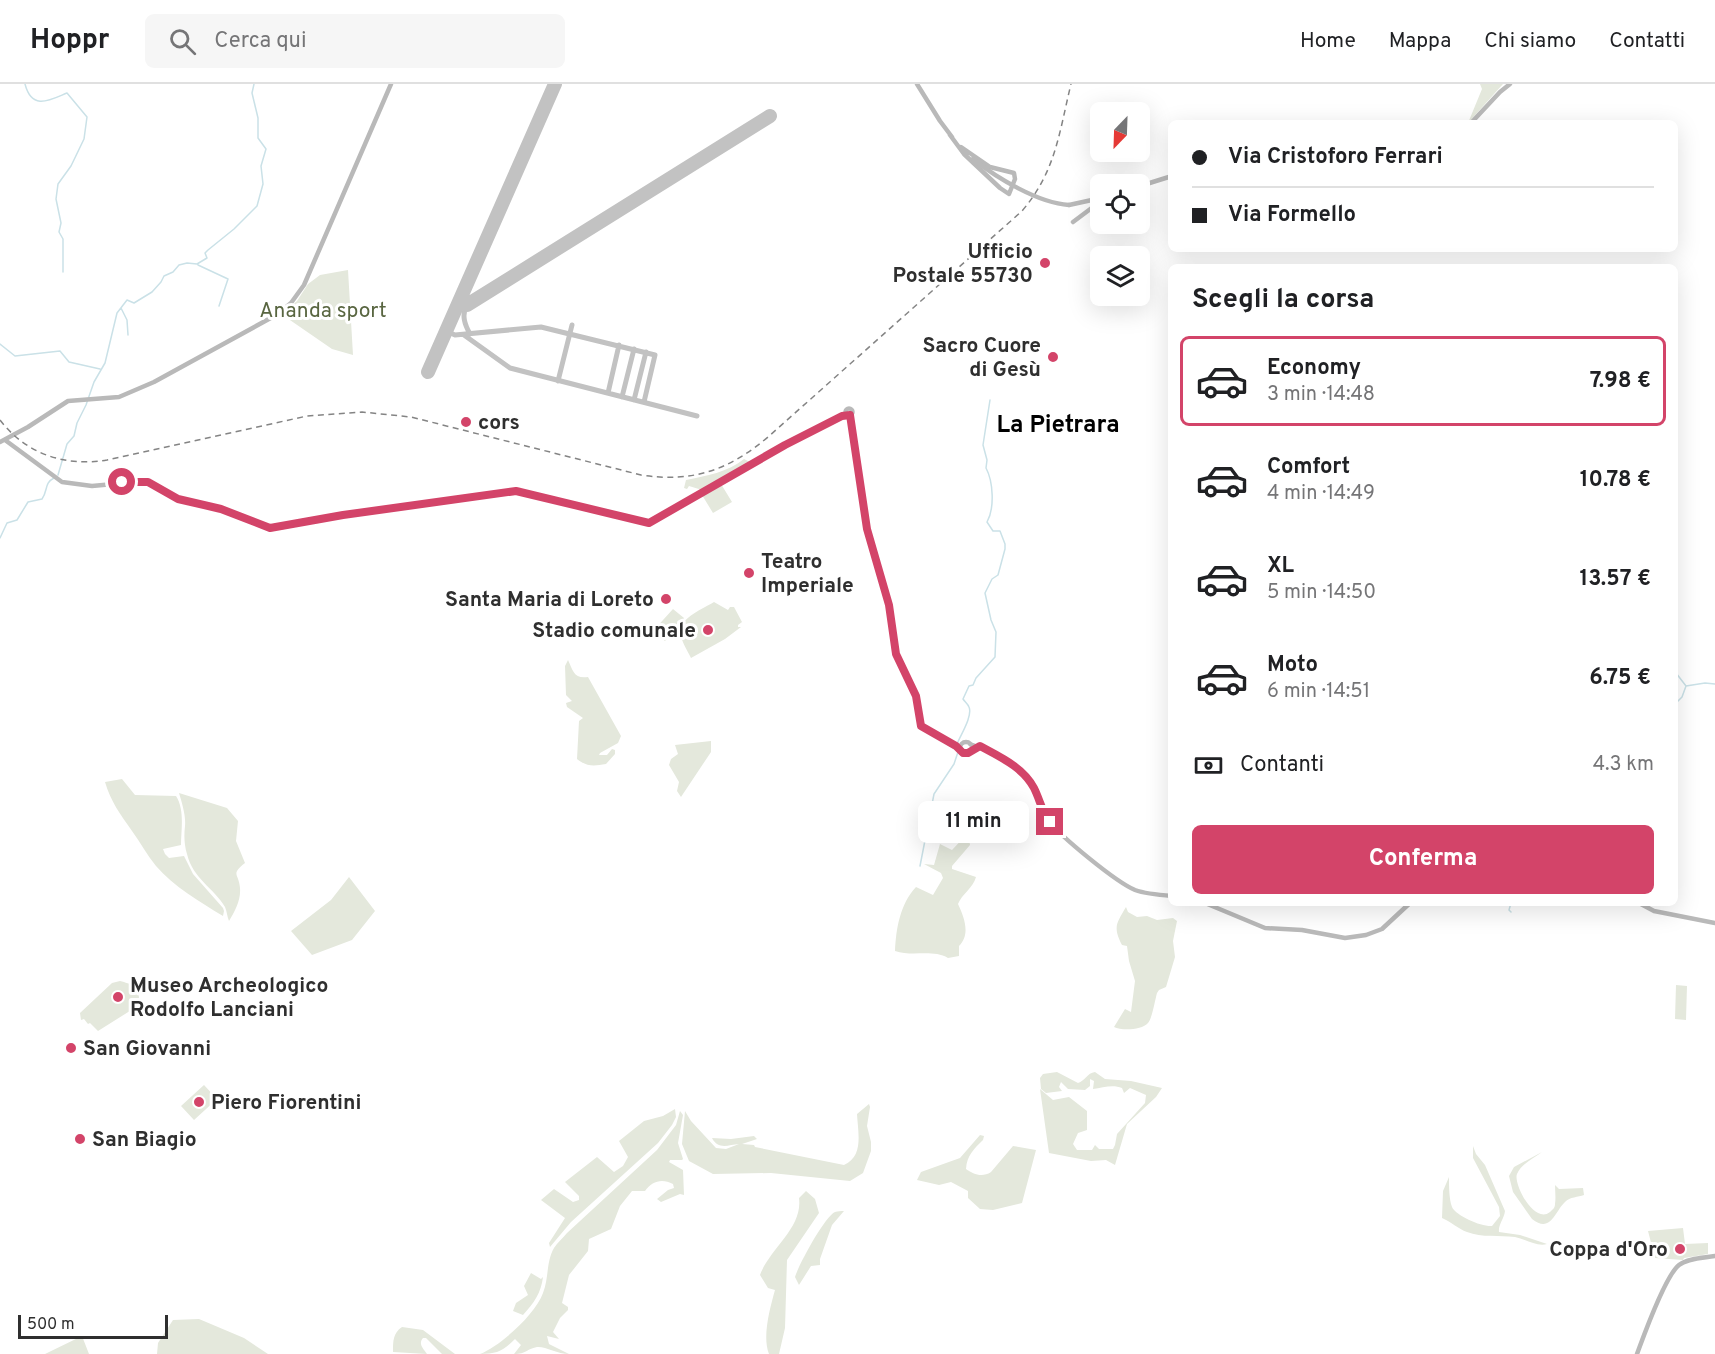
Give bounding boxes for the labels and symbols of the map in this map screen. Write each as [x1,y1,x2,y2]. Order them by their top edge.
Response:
north arrow [1090,102,1150,162]
place label: Ufficio Postale 55730 [893,239,1033,290]
marker: Ufficio Postale 55730 [1038,256,1052,270]
park label: Ananda sport [259,298,387,325]
place label: Sacro Cuore di Gesù [922,333,1041,384]
marker: Sacro Cuore di Gesù [1046,350,1060,364]
place label: cors [478,410,520,437]
district label: La Pietrara [996,411,1120,441]
marker: cors [459,415,473,429]
route start [108,468,135,495]
place label: Teatro Imperiale [761,549,854,600]
marker: Teatro Imperiale [742,566,756,580]
place label: Santa Maria di Loreto [445,587,654,614]
marker: Santa Maria di Loreto [659,592,673,606]
place label: Stadio comunale [532,618,696,645]
marker: Stadio comunale [701,623,715,637]
callout: 11 min [918,801,1029,843]
route end [1036,808,1063,835]
place label: Museo Archeologico Rodolfo Lanciani [130,973,329,1024]
marker: Museo Archeologico Rodolfo Lanciani [111,990,125,1004]
place label: San Giovanni [83,1036,211,1063]
marker: San Giovanni [64,1041,78,1055]
place label: Piero Fiorentini [211,1090,361,1117]
marker: Piero Fiorentini [192,1095,206,1109]
place label: San Biagio [92,1127,197,1154]
marker: San Biagio [73,1132,87,1146]
place label: Coppa d'Oro [1549,1237,1668,1264]
marker: Coppa d'Oro [1673,1242,1687,1256]
scale bar [18,1312,168,1340]

